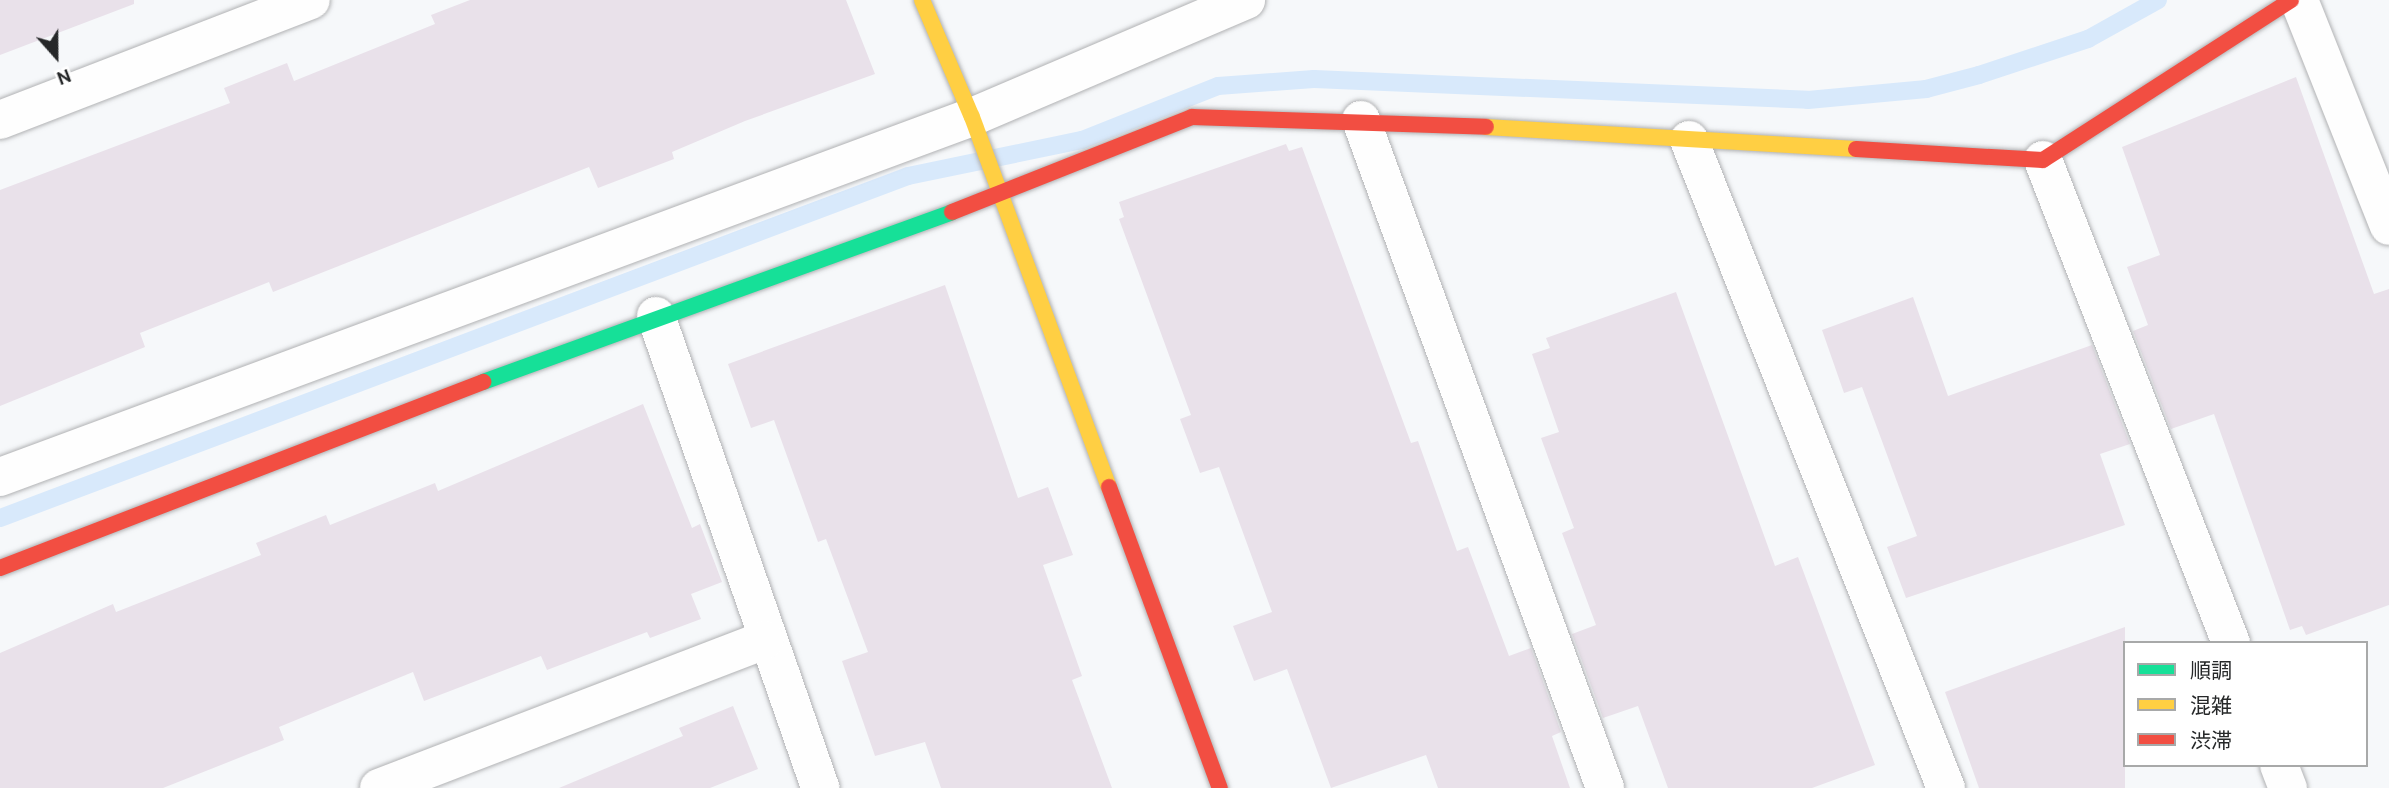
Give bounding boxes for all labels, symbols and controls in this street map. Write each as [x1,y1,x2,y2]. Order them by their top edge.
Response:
north arrow [21,21,91,91]
text: N [53,62,74,89]
legend [2123,641,2368,767]
text: 順調 [2190,659,2232,686]
text: 混雑 [2190,694,2232,721]
text: 渋滞 [2190,729,2232,756]

